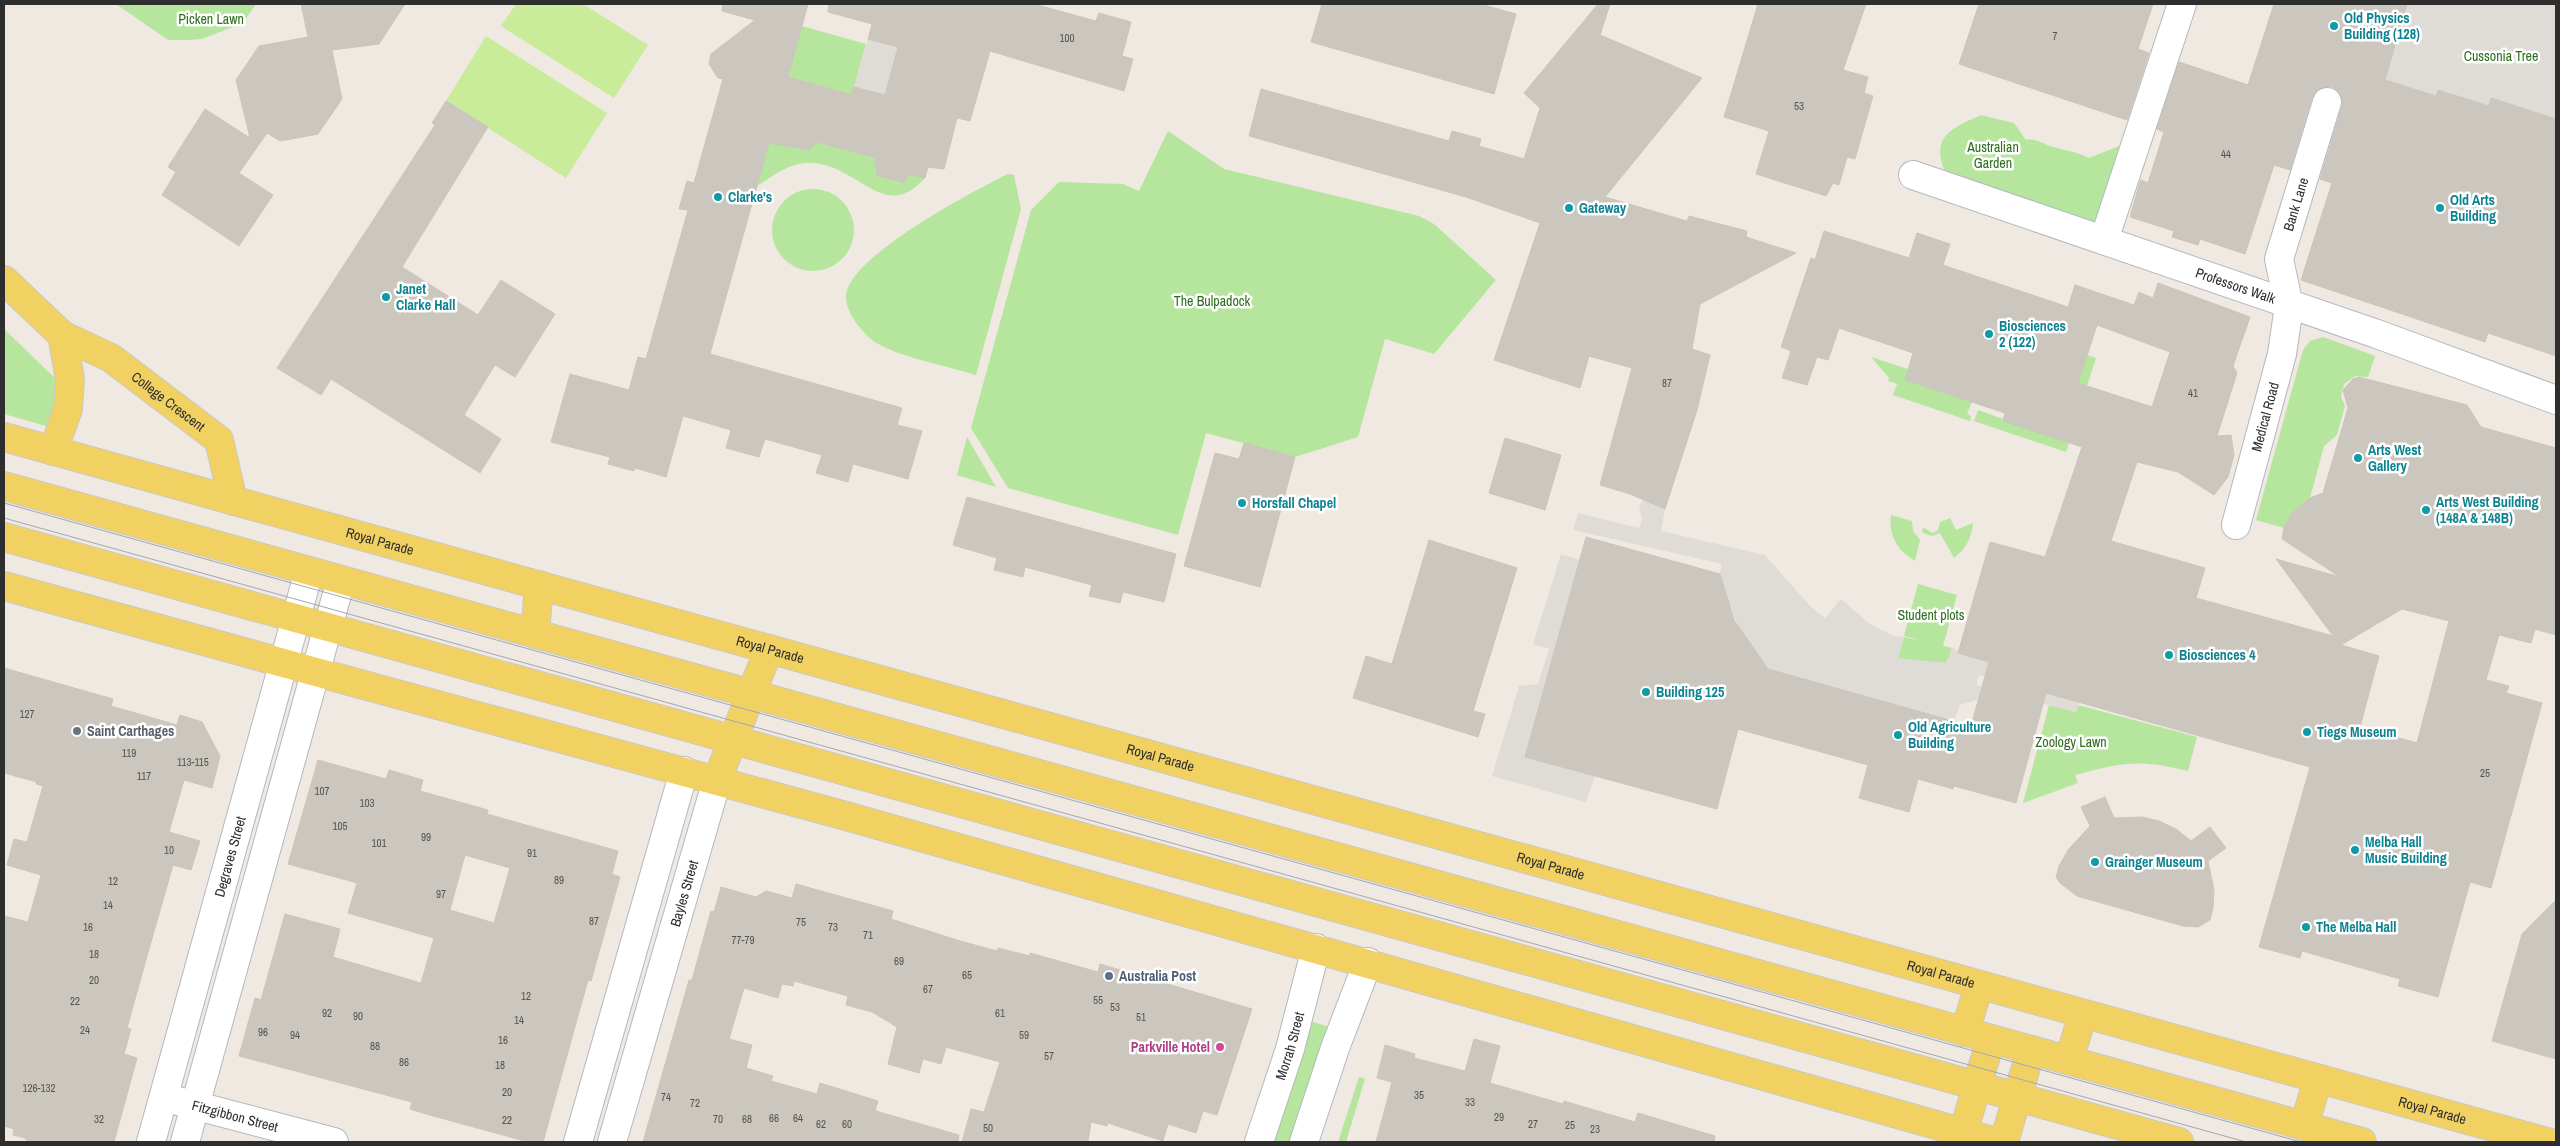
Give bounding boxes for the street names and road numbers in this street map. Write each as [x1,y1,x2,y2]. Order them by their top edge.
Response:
street label: Bank Lane [2279,175,2312,233]
street label: Professors Walk [2193,264,2278,308]
street label: College Crescent [128,368,209,435]
street label: Medical Road [2247,380,2283,453]
street label: Royal Parade [344,523,416,559]
street label: Royal Parade [734,631,806,667]
street label: Royal Parade [1124,740,1196,776]
street label: Degraves Street [210,814,250,899]
street label: Royal Parade [1515,848,1587,884]
street label: Bayles Street [666,858,702,929]
street label: Royal Parade [1905,956,1977,992]
street label: Morrah Street [1271,1010,1308,1082]
street label: Royal Parade [2396,1092,2468,1128]
street label: Fitzgibbon Street [190,1096,280,1136]

